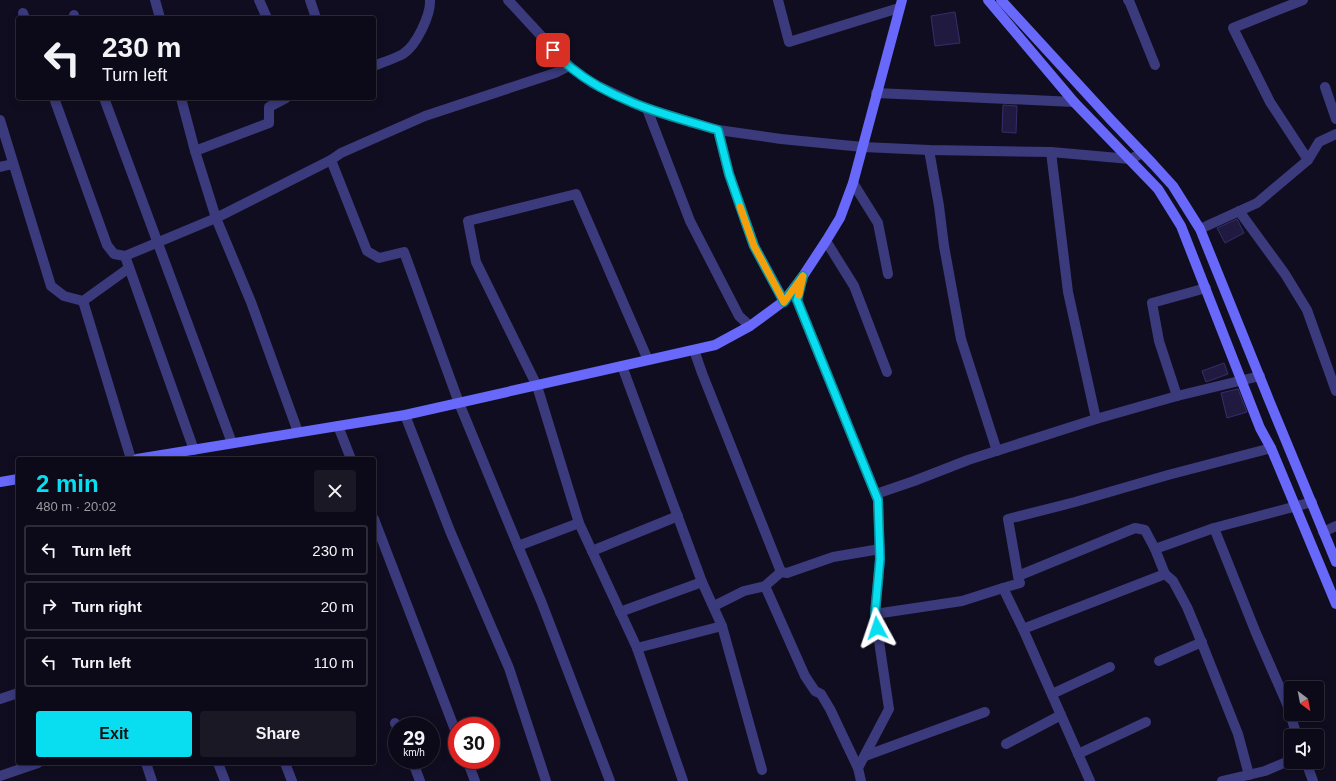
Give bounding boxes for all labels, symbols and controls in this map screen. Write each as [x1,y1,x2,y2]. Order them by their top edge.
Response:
icon: left [36,32,88,84]
text: 230 m [102,32,181,63]
pin [536,33,570,67]
icon: arrive [542,39,564,61]
text: Turn left [102,65,167,85]
text: 2 min [36,470,99,497]
button: close [314,470,356,512]
text: 480 m · 20:02 [36,499,116,514]
icon: left [38,539,60,561]
text: Turn left [72,542,131,559]
text: 230 m [312,542,354,559]
icon: right [38,595,60,617]
text: Turn right [72,598,142,615]
text: 20 m [321,598,354,615]
position arrow [856,607,898,649]
icon: left [38,651,60,673]
text: Turn left [72,654,131,671]
text: 110 m [313,654,354,671]
north arrow [1284,681,1324,721]
map controls [1284,681,1324,769]
button: Exit [36,711,192,757]
button: Share [200,711,356,757]
speed limit sign: 30 [448,717,500,769]
text: 29 [403,727,425,749]
button: sound [1284,729,1324,769]
text: km/h [403,747,425,758]

